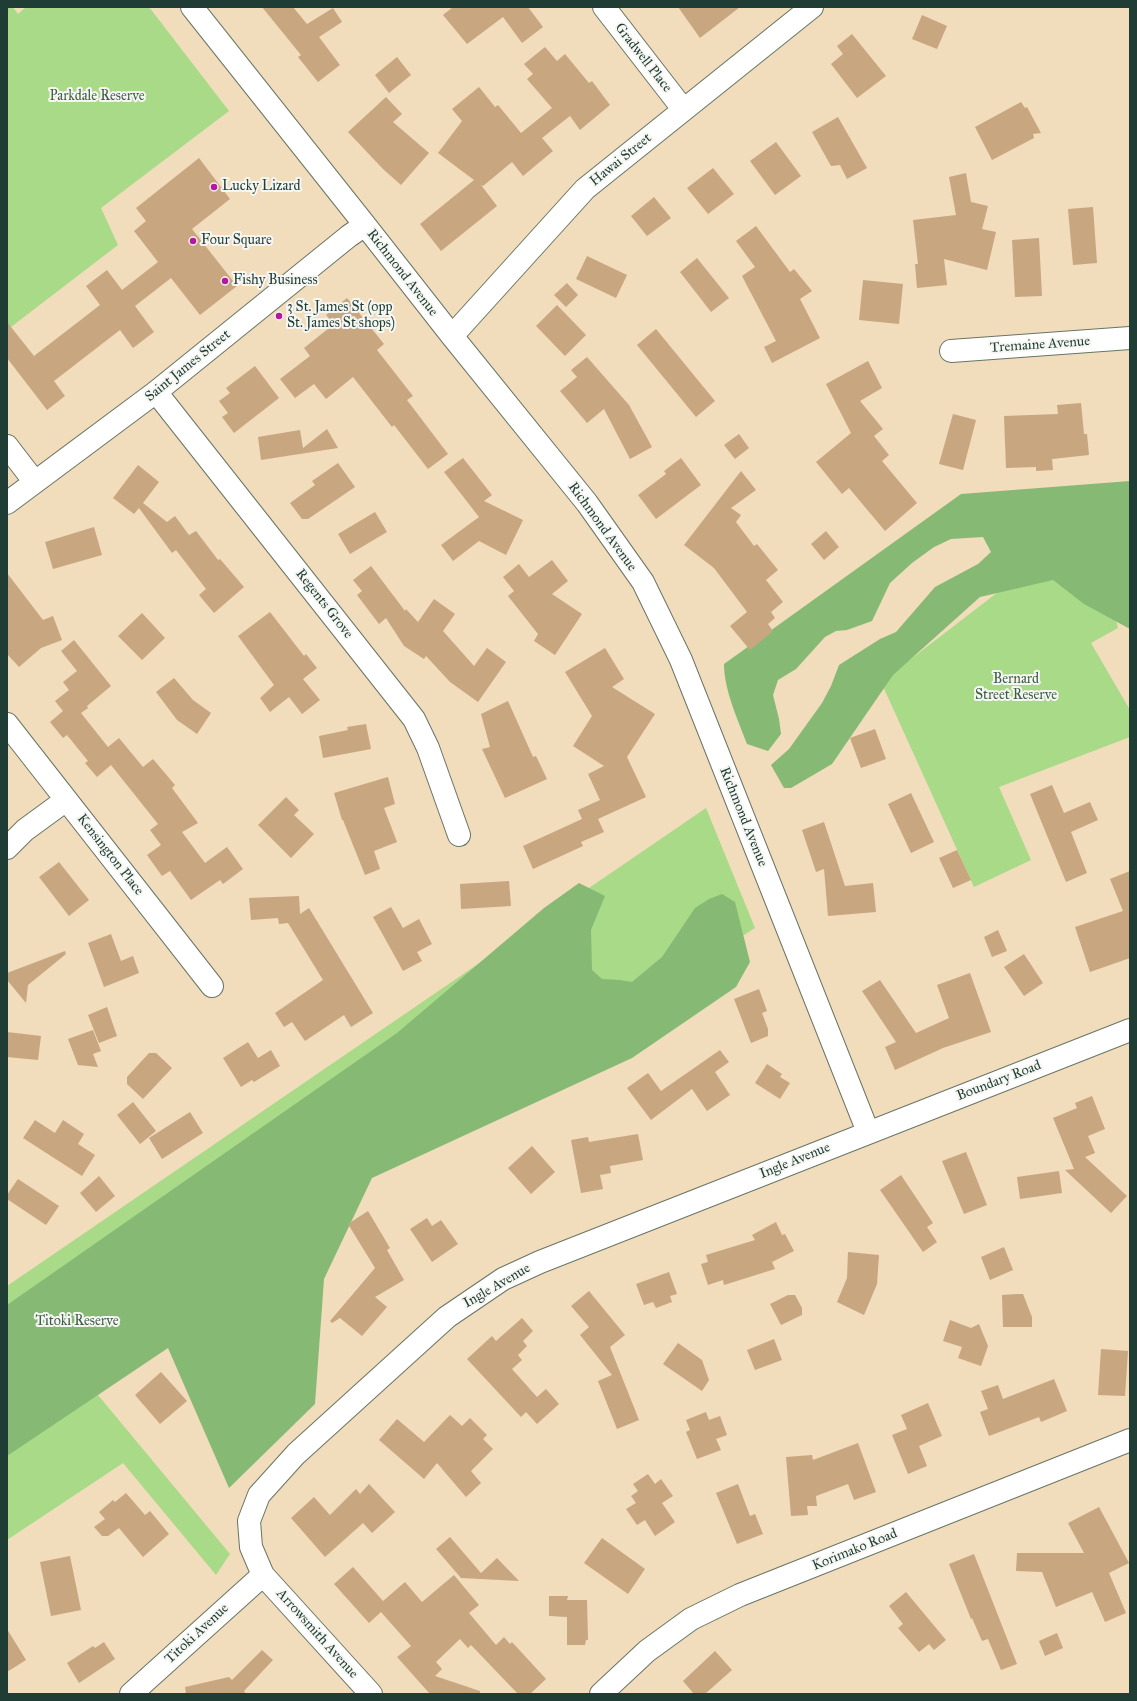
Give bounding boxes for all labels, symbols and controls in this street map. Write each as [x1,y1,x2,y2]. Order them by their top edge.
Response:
street label: Gradwell Place [611,20,675,96]
park label: Parkdale Reserve [49,89,145,105]
street label: Hawai Street [587,130,655,190]
place label: Lucky Lizard [222,179,301,195]
marker: Lucky Lizard [209,182,219,192]
street label: Richmond Avenue [363,226,441,320]
place label: Four Square [201,233,272,249]
marker: Four Square [188,236,198,246]
place label: Fishy Business [233,273,317,289]
marker: Fishy Business [220,276,230,286]
place label: 3 St. James St (opp St. James St shops) [287,300,395,332]
marker: 3 St. James St (opp St. James St shops) [274,311,284,321]
street label: Saint James Street [142,326,234,406]
street label: Tremaine Avenue [989,333,1091,357]
street label: Richmond Avenue [564,479,640,575]
street label: Regents Grove [292,566,356,642]
park label: Bernard Street Reserve [975,672,1057,704]
street label: Richmond Avenue [715,765,771,869]
street label: Kensington Place [73,811,147,899]
street label: Boundary Road [954,1057,1044,1105]
street label: Ingle Avenue [757,1139,833,1183]
street label: Ingle Avenue [460,1260,534,1312]
park label: Titoki Reserve [35,1314,119,1330]
street label: Korimako Road [810,1525,900,1575]
street label: Arrowsmith Avenue [272,1586,362,1682]
street label: Titoki Avenue [162,1600,232,1668]

